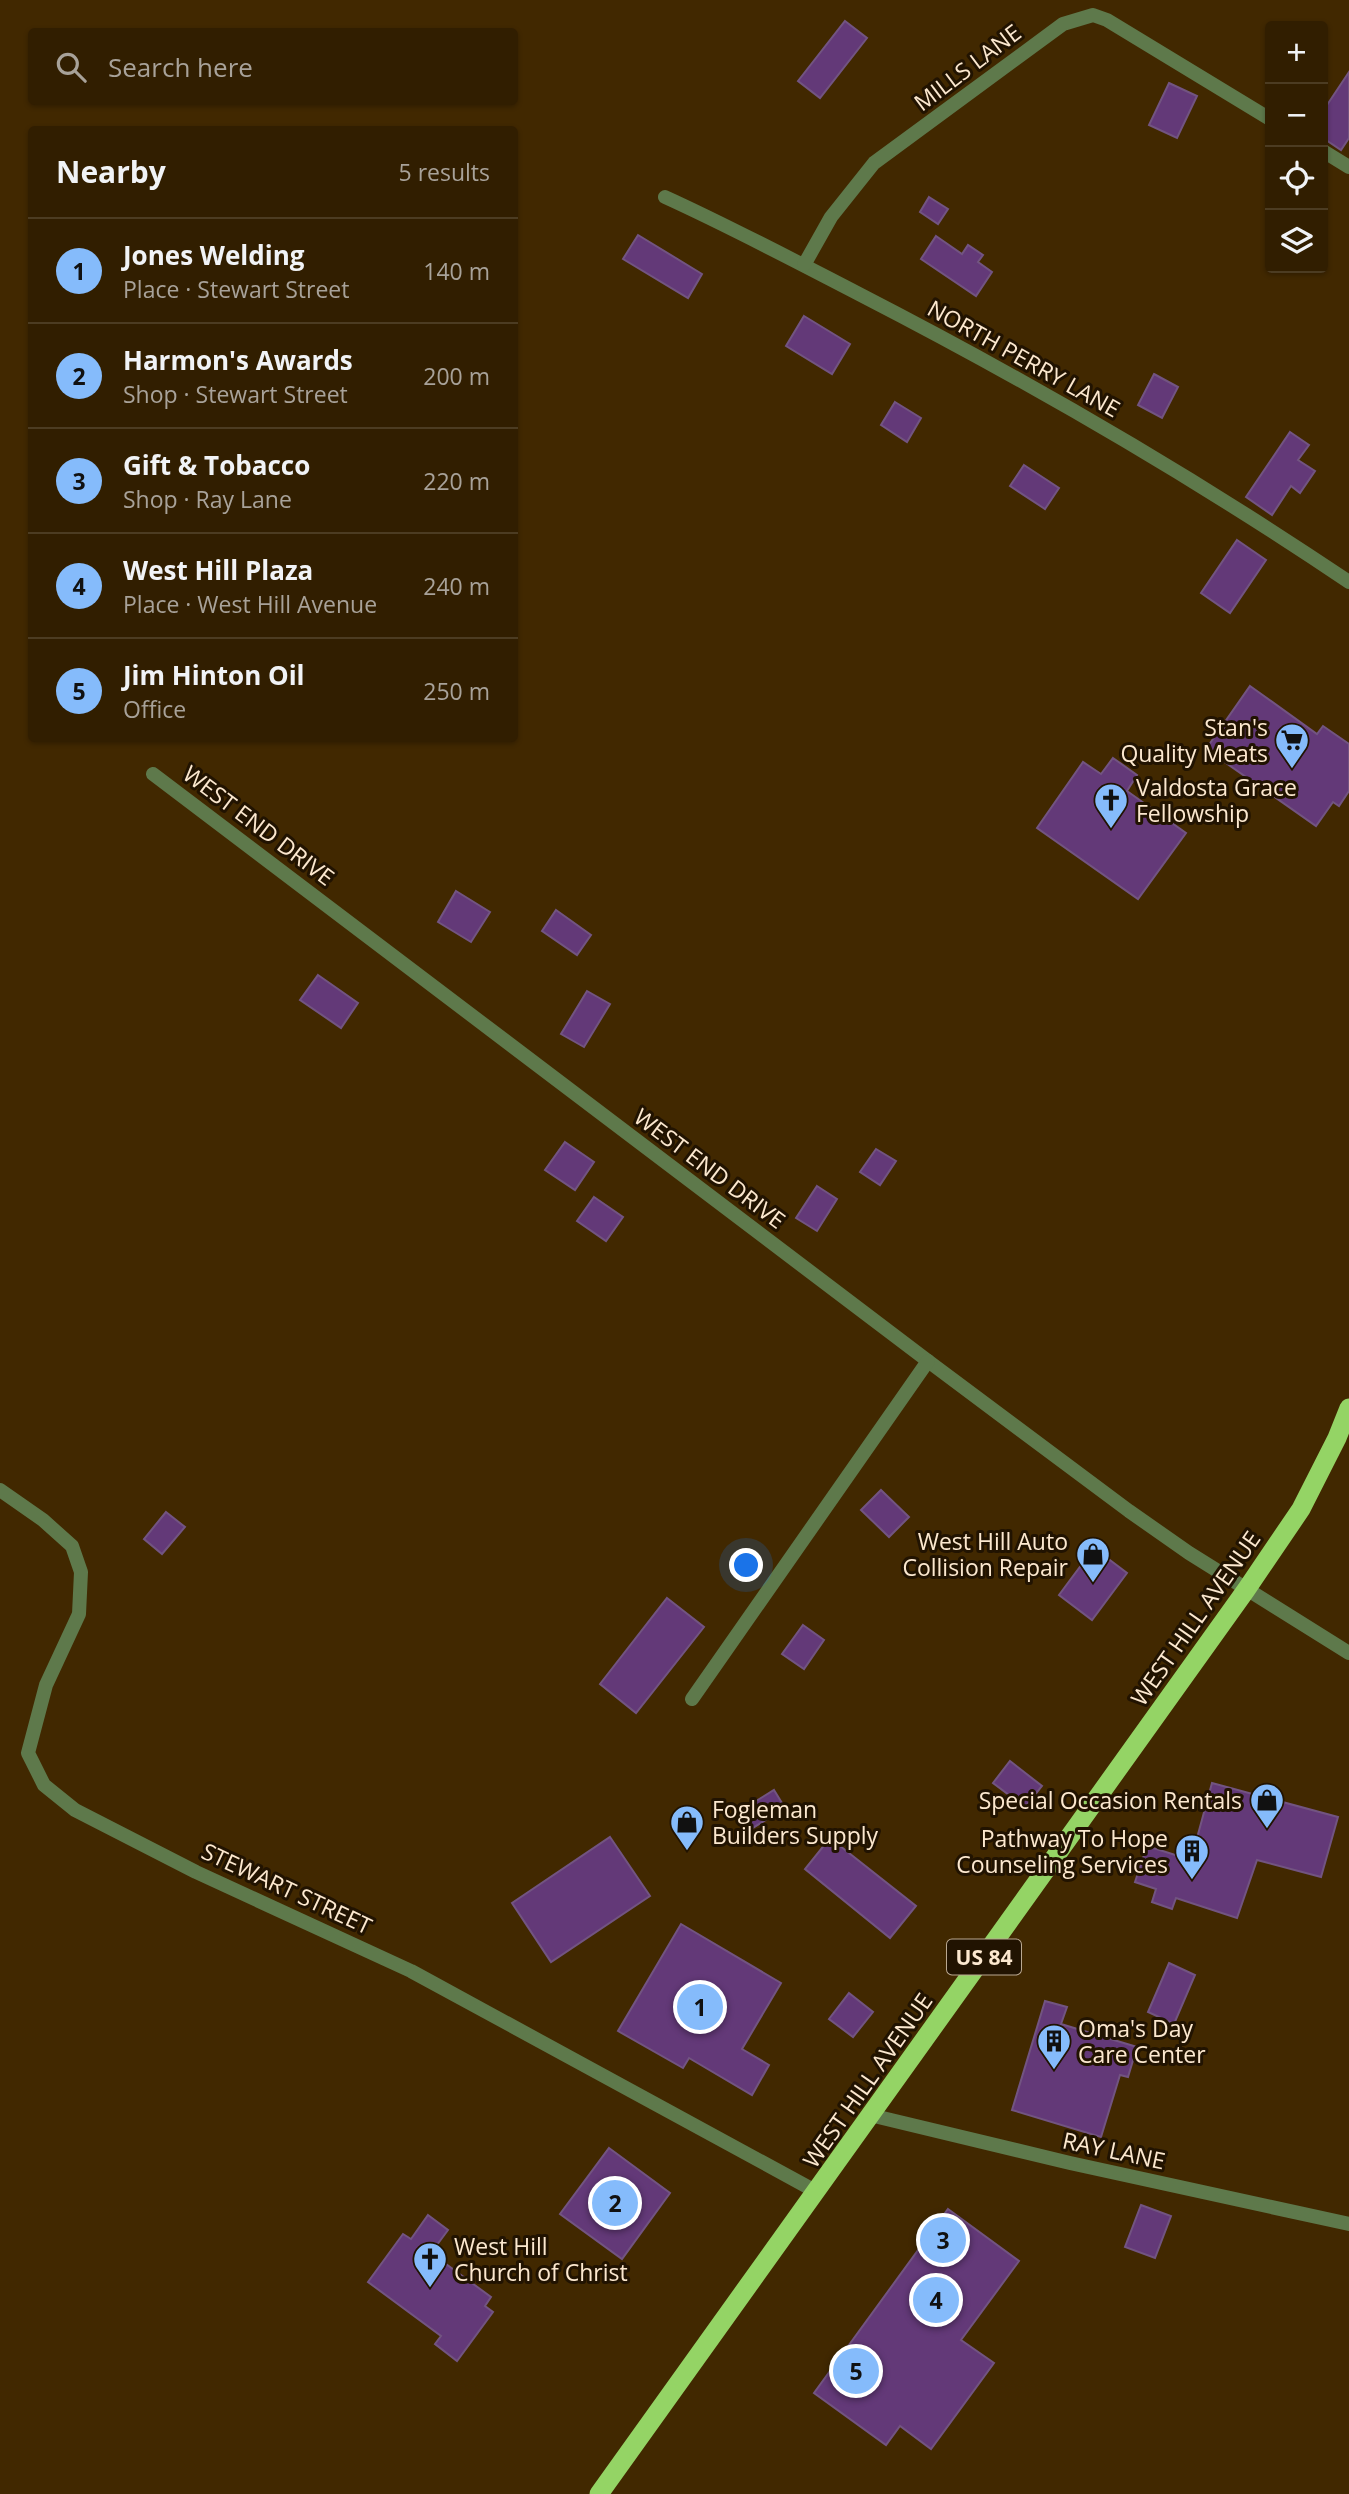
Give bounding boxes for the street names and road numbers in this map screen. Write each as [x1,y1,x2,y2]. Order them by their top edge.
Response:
street label: MILLS LANE [907,16,1027,118]
street label: NORTH PERRY LANE [922,292,1126,424]
street label: WEST END DRIVE [177,758,341,892]
street label: WEST END DRIVE [628,1101,792,1235]
street label: WEST HILL AVENUE [1123,1524,1267,1712]
street label: STEWART STREET [197,1835,378,1942]
road number: US 84 [947,1940,1021,1974]
street label: WEST HILL AVENUE [795,1986,939,2174]
street label: RAY LANE [1060,2124,1168,2176]

